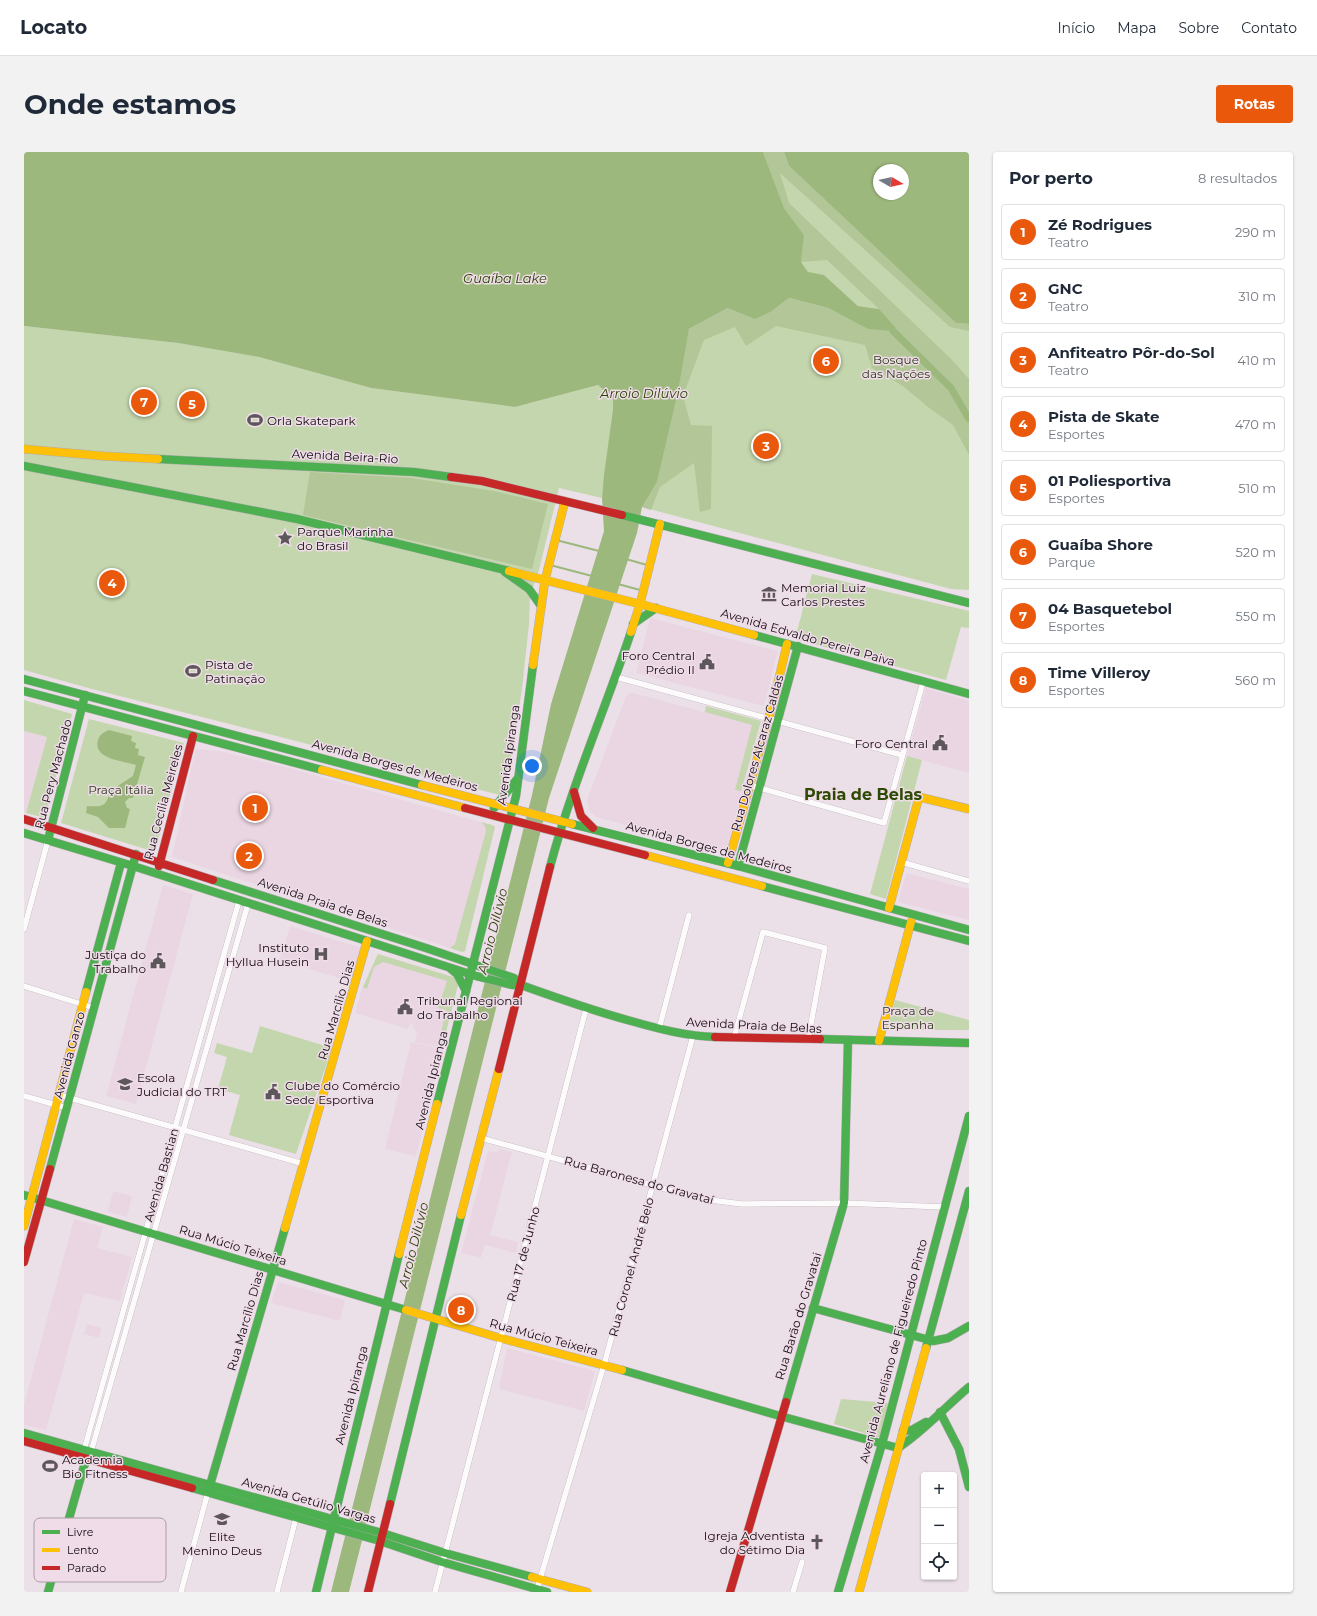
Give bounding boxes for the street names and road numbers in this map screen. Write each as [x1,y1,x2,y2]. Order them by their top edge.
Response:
street label: Avenida Beira-Rio [291,446,399,466]
street label: Avenida Edvaldo Pereira Paiva [719,605,897,669]
street label: Rua Dolores Alcaraz Caldas [727,673,787,833]
street label: Avenida Ipiranga [494,704,522,806]
street label: Rua Pery Machado [31,717,75,831]
street label: Avenida Borges de Medeiros [310,736,480,794]
street label: Rua Cecília Meireles [140,742,186,862]
street label: Avenida Borges de Medeiros [624,818,794,876]
street label: Avenida Praia de Belas [256,874,390,930]
street label: Rua Marcílio Dias [315,958,357,1062]
street label: Avenida Ganzo [50,1010,88,1100]
street label: Avenida Praia de Belas [686,1014,822,1036]
street label: Avenida Ipiranga [411,1029,451,1131]
street label: Avenida Bastian [140,1126,182,1224]
street label: Rua Baronesa do Gravataí [563,1153,716,1207]
street label: Rua Coronel André Belo [605,1196,657,1338]
street label: Rua 17 de Junho [503,1205,543,1303]
street label: Rua Múcio Teixeira [177,1221,289,1269]
street label: Avenida Aureliano de Figueiredo Pinto [856,1237,930,1465]
street label: Rua Barão do Gravatai [771,1250,825,1382]
street label: Rua Marcílio Dias [224,1269,266,1373]
street label: Rua Múcio Teixeira [488,1315,600,1359]
street label: Avenida Ipiranga [331,1344,371,1446]
street label: Avenida Getúlio Vargas [240,1474,378,1526]

